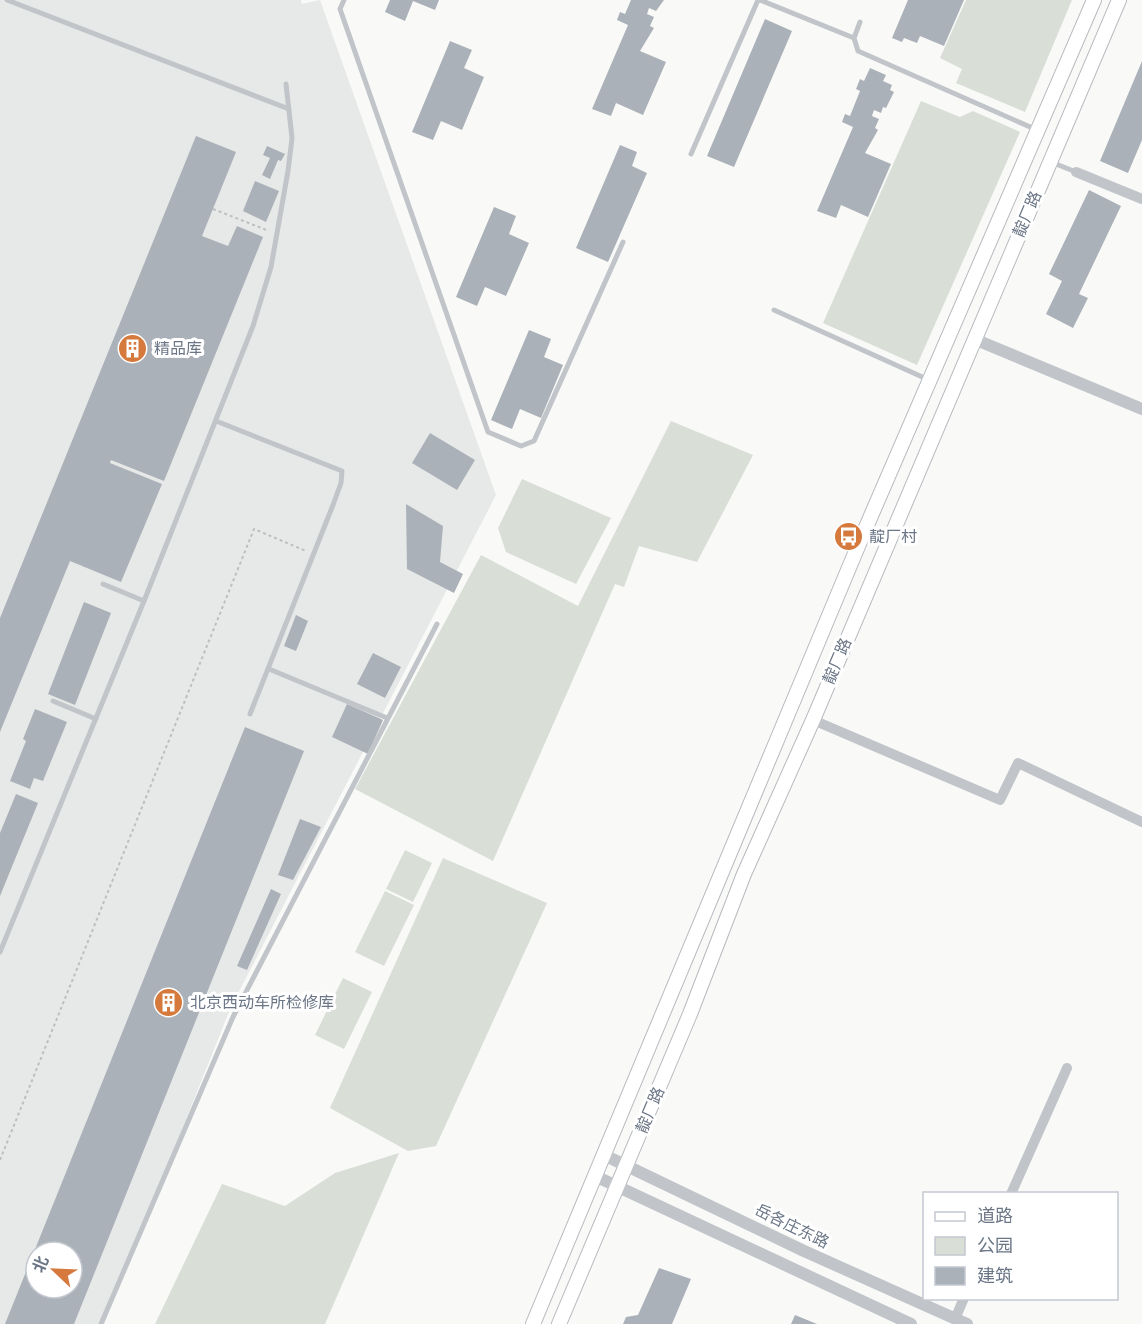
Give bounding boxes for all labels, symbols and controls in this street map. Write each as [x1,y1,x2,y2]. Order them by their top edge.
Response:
street label: 靛厂路 [1009,188,1045,240]
building icon: 精品库 [117,332,149,364]
place label: 精品库 [154,339,202,358]
bus stop icon: 靛厂村 [832,520,864,552]
place label: 靛厂村 [869,527,917,546]
street label: 靛厂路 [819,635,855,687]
building icon: 北京西动车所检修库 [153,986,185,1018]
place label: 北京西动车所检修库 [190,993,334,1012]
street label: 靛厂路 [632,1084,668,1136]
legend [923,1192,1118,1300]
street label: 岳各庄东路 [752,1200,832,1252]
text: 道路 [977,1205,1013,1226]
text: 公园 [977,1235,1013,1256]
north arrow [24,1240,84,1300]
text: 北 [29,1253,53,1275]
text: 建筑 [977,1265,1013,1286]

